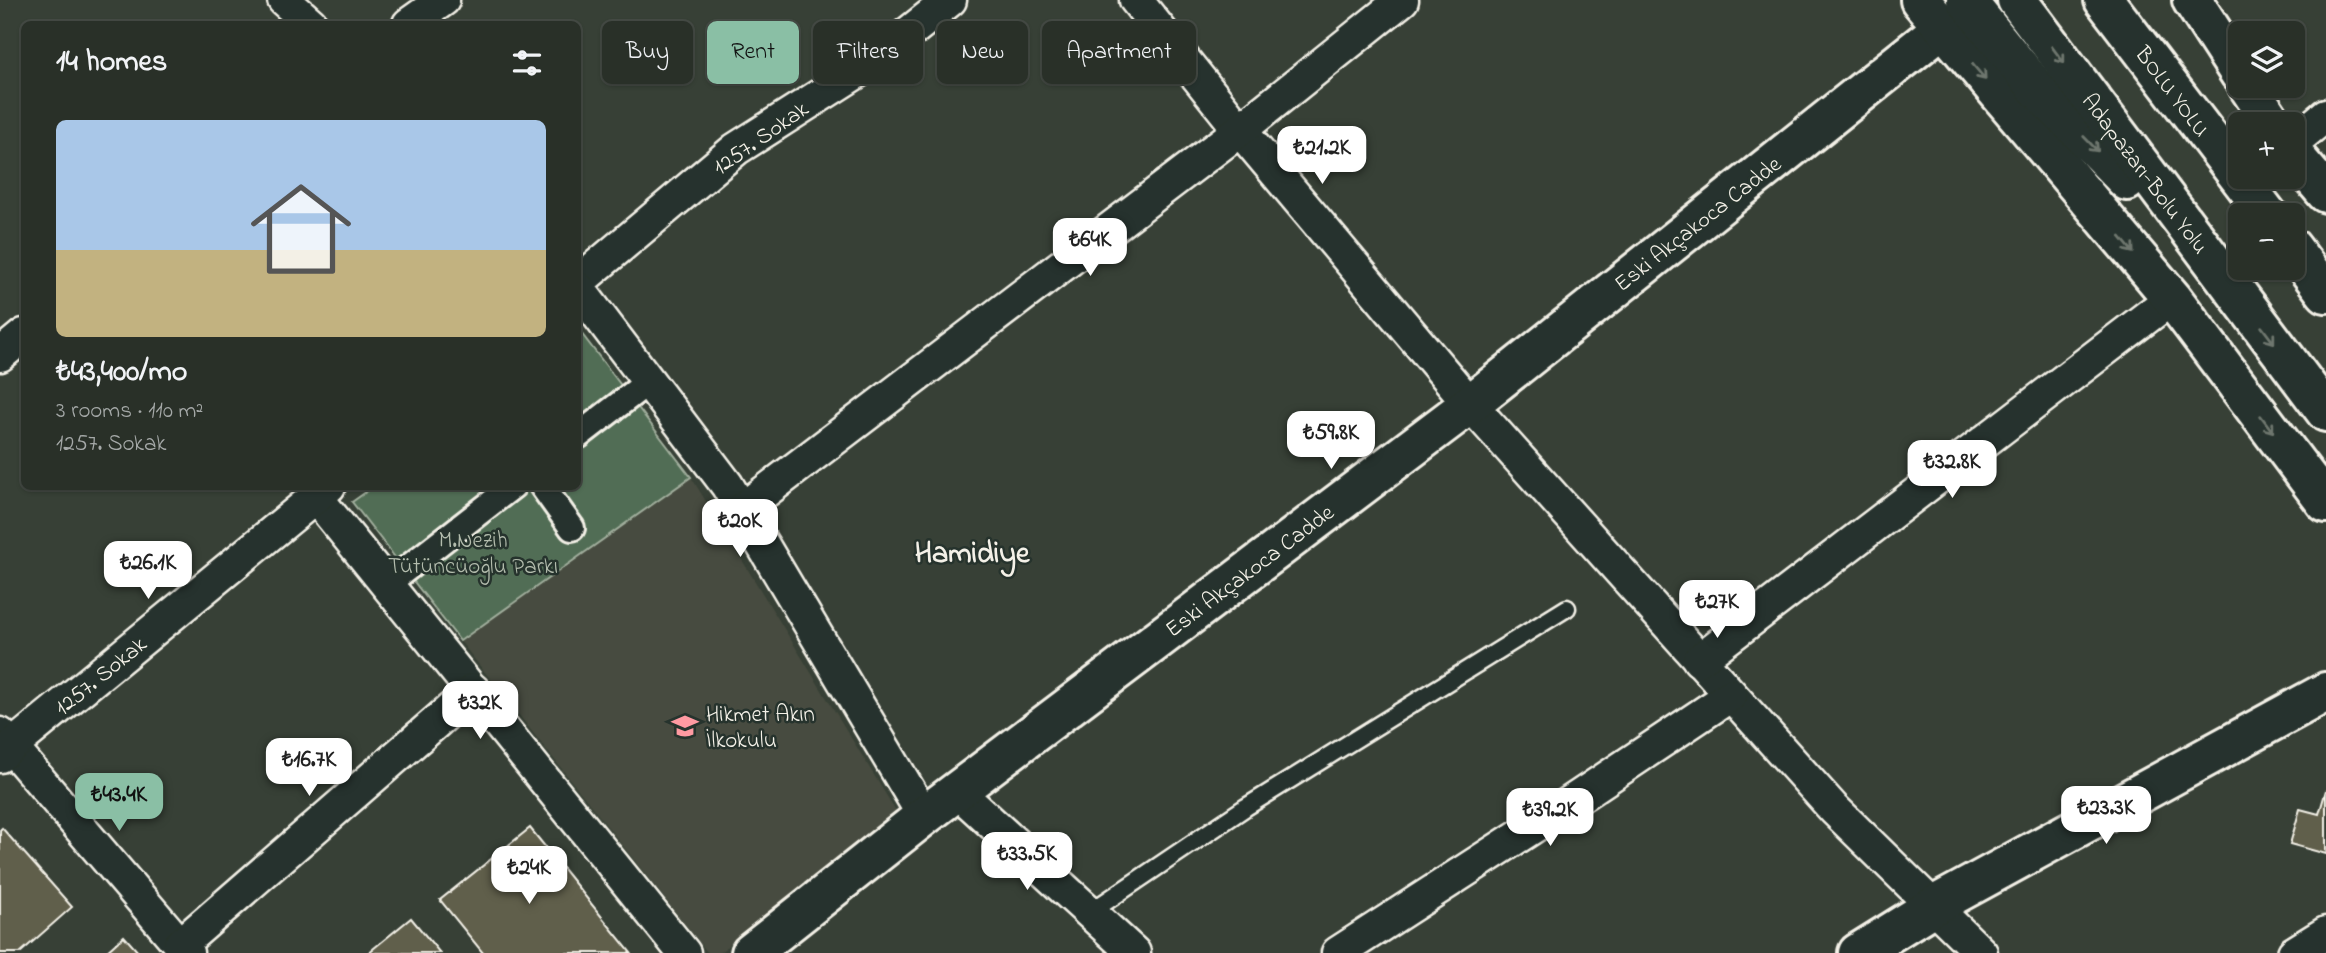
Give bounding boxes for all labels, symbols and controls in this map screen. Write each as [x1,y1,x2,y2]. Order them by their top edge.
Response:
chip: Buy [602,21,693,84]
chip: Rent [707,21,799,84]
chip: Filters [813,21,923,84]
chip: New [937,21,1028,84]
chip: Apartment [1042,21,1196,84]
map controls [2228,21,2305,280]
button: layers [2228,21,2305,98]
street label: BOLU YOLU [2125,39,2216,145]
text: 14 homes [56,41,167,85]
icon: filters [508,44,546,82]
one-way arrow [2050,45,2065,63]
one-way arrow [1971,62,1987,80]
street label: Adapazarı-Bolu Yolu [2072,87,2216,262]
street label: 1257. Sokak [707,93,817,184]
button: + [2228,112,2305,189]
pin: ₺21.2K [1265,127,1379,186]
text: ₺21.2K [1293,132,1351,165]
one-way arrow [2082,135,2099,152]
street label: Eski Akçakoca Cadde [1608,149,1790,301]
icon: home [238,166,364,292]
button: − [2228,203,2305,280]
pin: ₺64K [1049,218,1131,278]
text: ₺64K [1069,224,1111,257]
one-way arrow [2119,236,2135,254]
one-way arrow [2260,325,2275,344]
text: ₺43,400/mo [56,351,187,395]
text: 3 rooms · 110 m² [56,395,203,428]
pin: ₺59.8K [1274,412,1388,471]
one-way arrow [2260,414,2274,433]
text: ₺59.8K [1303,417,1359,450]
text: 1257. Sokak [56,428,166,461]
pin: ₺32.8K [1895,440,2009,500]
text: ₺32.8K [1924,446,1980,479]
street label: Eski Akçakoca Cadde [1159,497,1342,647]
pin: ₺20K [699,500,781,559]
text: ₺20K [718,505,762,538]
park label: M.Nezih Tütüncüoğlu Parkı [388,525,558,585]
district label: Hamidiye [915,533,1031,577]
pin: ₺26.1K [91,542,205,601]
text: ₺26.1K [120,547,176,580]
pin: ₺27K [1676,580,1758,640]
text: ₺27K [1695,586,1739,619]
street label: 1257. Sokak [48,629,156,725]
pin: ₺32K [439,682,521,741]
text: ₺32K [458,687,502,720]
place label: Hikmet Akın İlkokulu [706,699,815,758]
school or university icon: Hikmet Akın İlkokulu [670,711,700,741]
pin: ₺16.7K [252,738,366,798]
text: ₺16.7K [282,744,336,777]
pin: ₺43.4K [62,774,176,833]
text: ₺43.4K [91,779,147,812]
pin: ₺23.3K [2049,786,2163,846]
pin: ₺39.2K [1493,788,1607,848]
text: ₺23.3K [2077,792,2135,825]
text: ₺39.2K [1522,794,1578,827]
pin: ₺33.5K [970,832,1084,892]
text: ₺33.5K [997,838,1057,871]
pin: ₺24K [488,846,570,906]
text: ₺24K [507,852,551,885]

